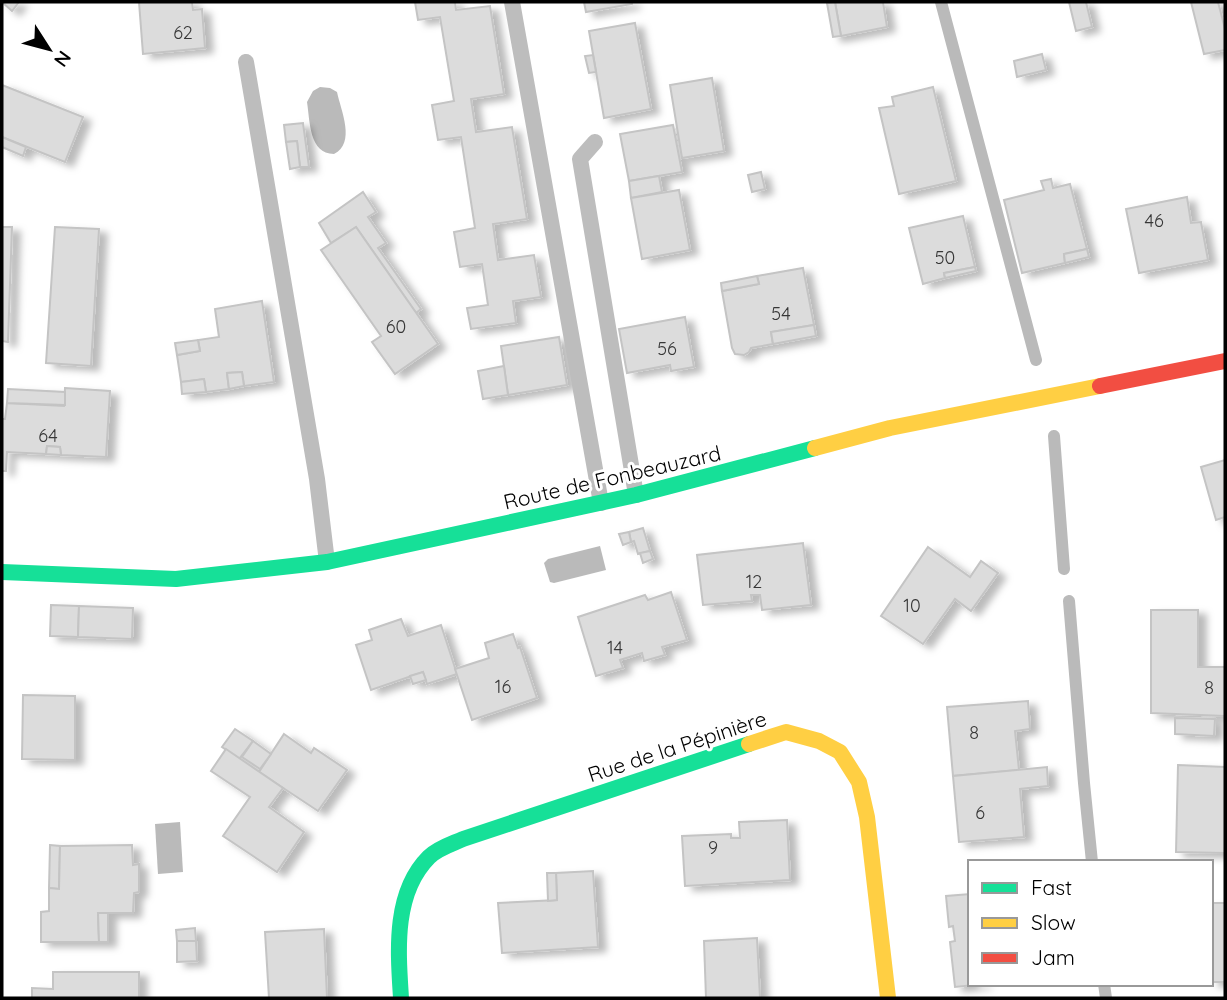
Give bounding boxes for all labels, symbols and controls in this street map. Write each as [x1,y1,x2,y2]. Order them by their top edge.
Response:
north arrow [14,14,84,84]
house number: 62 [173,21,193,44]
text: N [49,46,77,72]
house number: 46 [1144,209,1164,232]
house number: 50 [935,246,955,269]
house number: 54 [771,302,791,325]
house number: 60 [386,315,406,338]
house number: 56 [657,337,677,360]
house number: 64 [38,424,58,447]
street label: Route de Fonbeauzard [501,439,723,515]
house number: 12 [746,570,762,593]
house number: 10 [903,594,921,617]
house number: 14 [607,636,623,659]
house number: 16 [495,675,511,698]
house number: 8 [1204,676,1214,699]
street label: Rue de la Pépinière [584,705,770,787]
house number: 8 [969,721,979,744]
house number: 6 [975,801,985,824]
house number: 9 [708,836,718,859]
legend [968,860,1213,986]
text: Fast [1031,874,1072,900]
text: Slow [1031,909,1076,935]
text: Jam [1031,944,1075,970]

